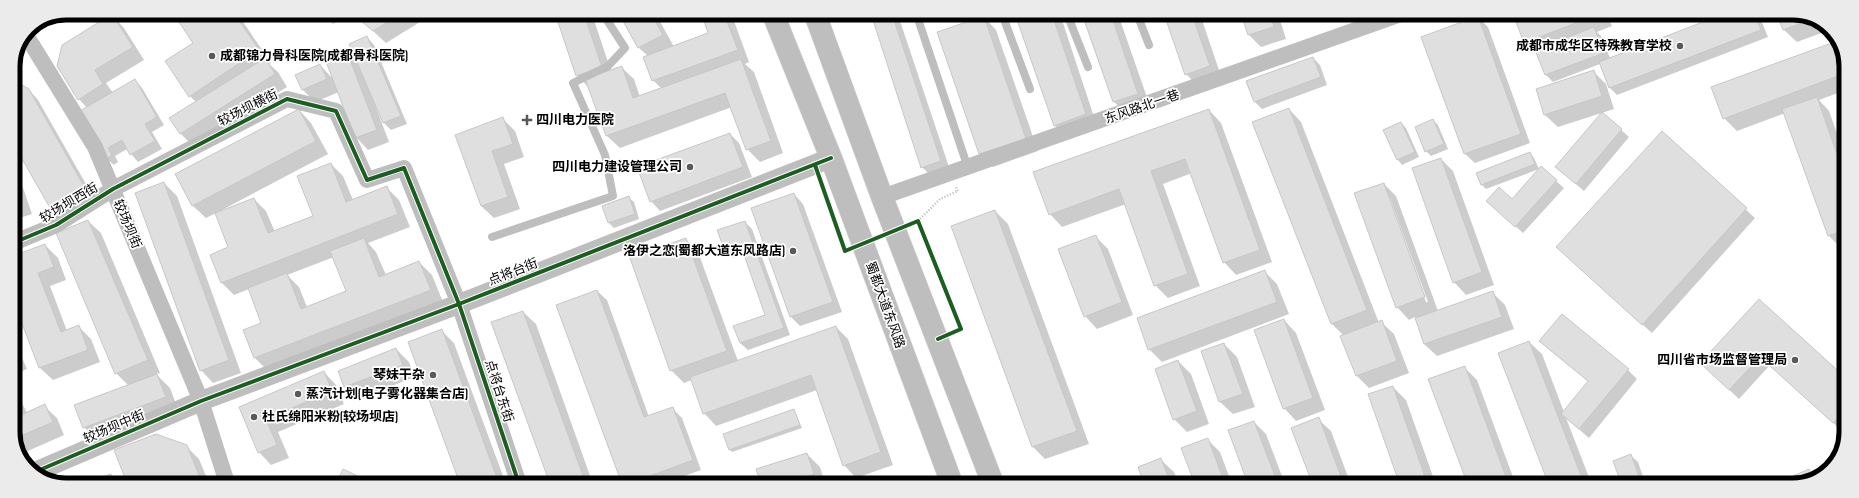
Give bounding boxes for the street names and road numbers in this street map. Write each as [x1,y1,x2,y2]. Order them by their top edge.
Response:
street label: 较场坝横街 [215,86,281,130]
street label: 东风路北一巷 [1103,87,1181,127]
street label: 较场坝西街 [37,179,101,227]
street label: 较场坝街 [109,197,145,251]
street label: 点将台街 [486,255,540,289]
street label: 蜀都大道东风路 [862,260,908,350]
street label: 点将台东街 [481,358,517,424]
street label: 较场坝中街 [81,407,147,447]

